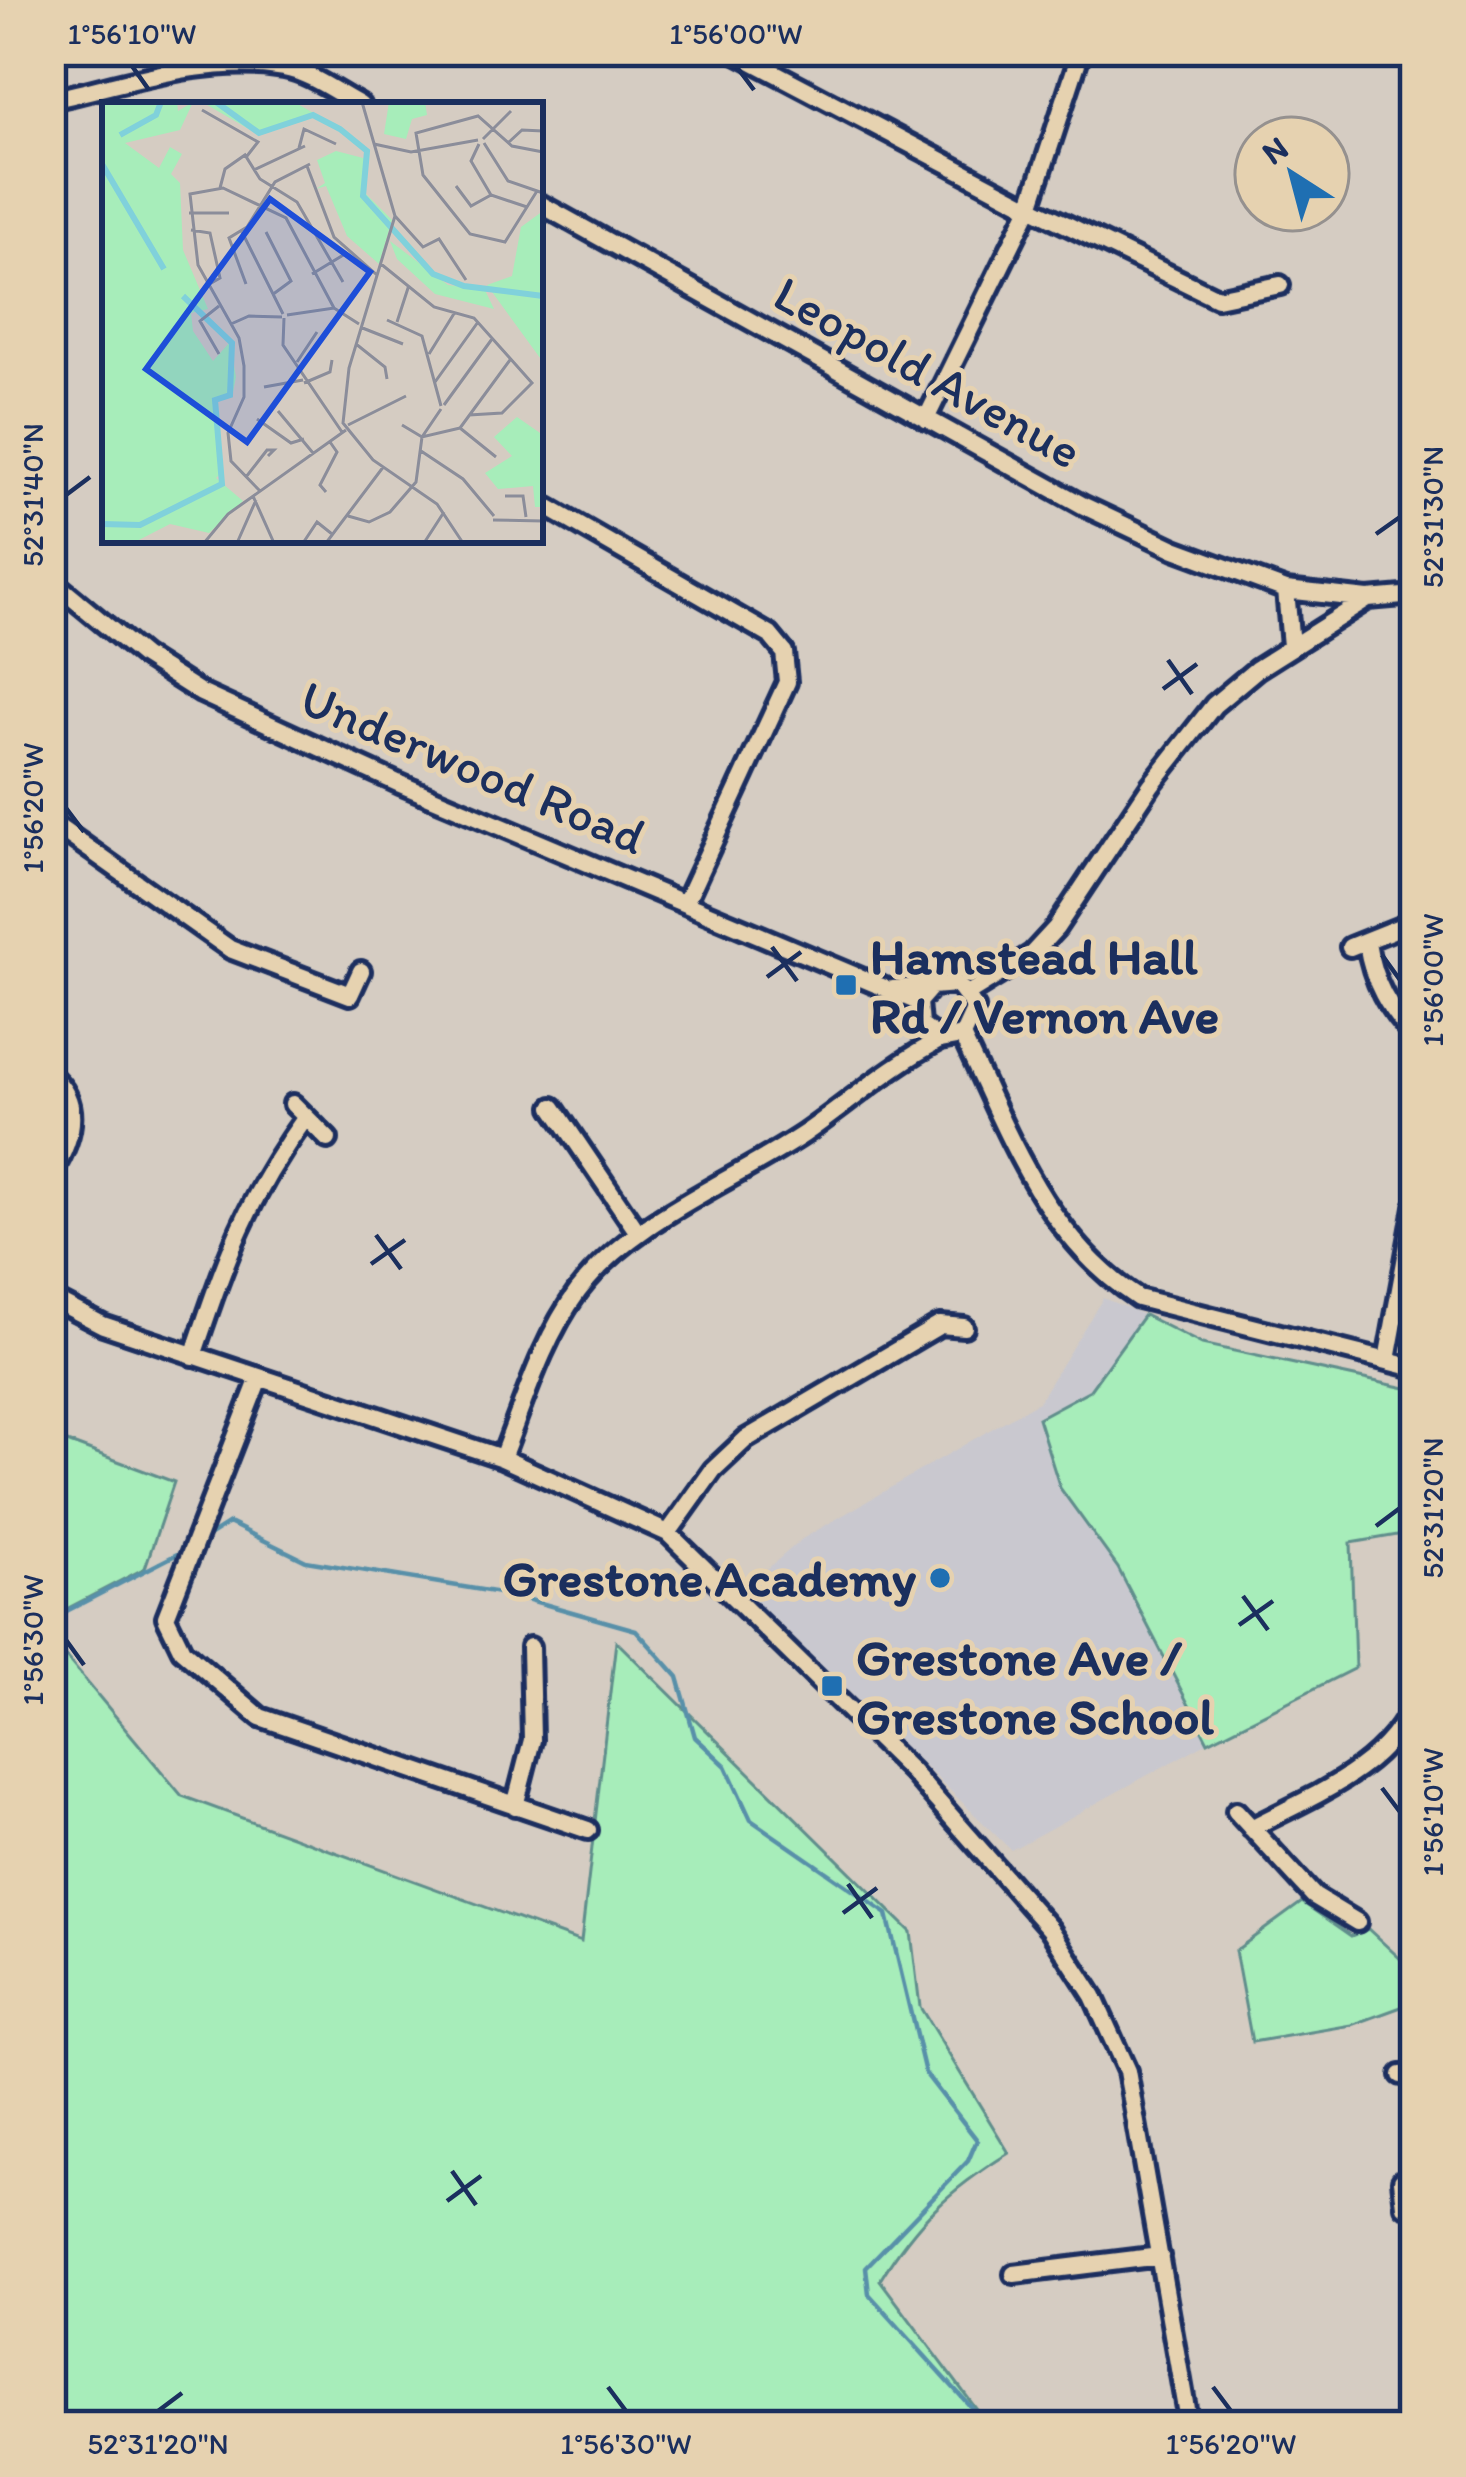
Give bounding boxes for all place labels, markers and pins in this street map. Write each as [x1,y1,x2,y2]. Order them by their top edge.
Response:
place label: Hamstead Hall Rd / Vernon Ave [870,926,1219,1046]
marker: Hamstead Hall Rd / Vernon Ave [833,972,859,998]
place label: Grestone Academy [502,1548,916,1609]
marker: Grestone Academy [927,1565,953,1591]
place label: Grestone Ave / Grestone School [856,1627,1214,1747]
marker: Grestone Ave / Grestone School [819,1673,845,1699]

